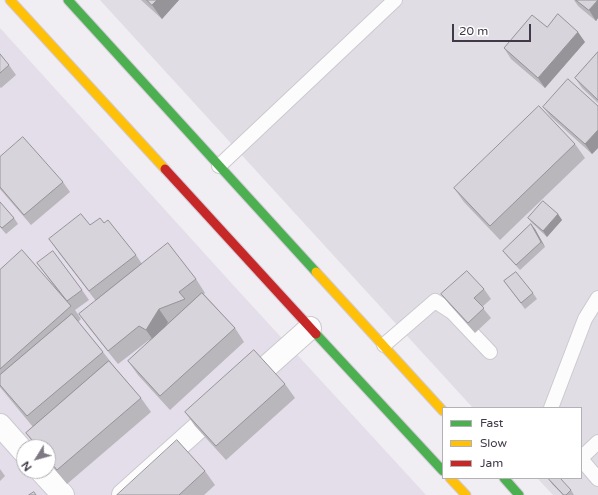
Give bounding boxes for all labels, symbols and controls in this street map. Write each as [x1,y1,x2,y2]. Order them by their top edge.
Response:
scale bar [454,16,533,42]
text: 20 m [459,24,488,38]
legend [442,407,582,479]
text: Fast [480,416,503,430]
text: Slow [480,436,507,450]
north arrow [16,439,56,479]
text: Jam [480,456,503,470]
text: N [19,458,35,473]

